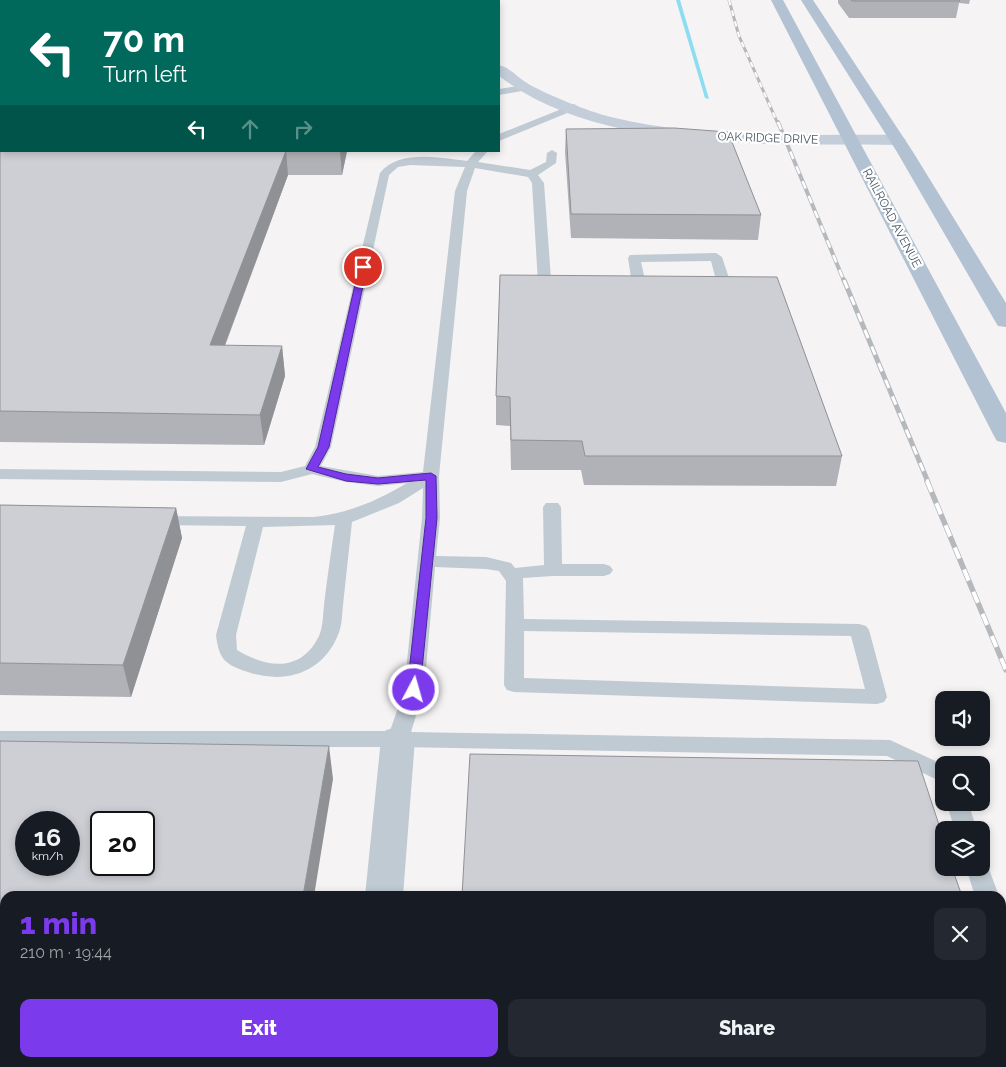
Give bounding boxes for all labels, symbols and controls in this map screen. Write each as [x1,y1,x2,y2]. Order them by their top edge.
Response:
text: 70 m [103,19,185,60]
icon: left [20,20,85,85]
text: Turn left [103,61,187,87]
icon: left [183,115,211,143]
icon: ahead [236,115,264,143]
icon: right [289,115,317,143]
street label: OAK RIDGE DRIVE [717,129,819,147]
street label: RAILROAD AVENUE [860,166,924,270]
pin [342,246,384,288]
icon: arrive [349,253,377,281]
position arrow [387,663,439,715]
map controls [935,691,990,876]
button: sound [935,691,990,746]
button: search [935,756,990,811]
speed limit sign: 20 [90,811,155,876]
button: layers [935,821,990,876]
text: 16 [34,822,61,852]
text: km/h [32,849,63,863]
text: 1 min [20,906,97,941]
button: close [934,908,986,960]
text: 210 m · 19:44 [20,943,112,962]
button: Exit [20,999,498,1057]
button: Share [508,999,986,1057]

